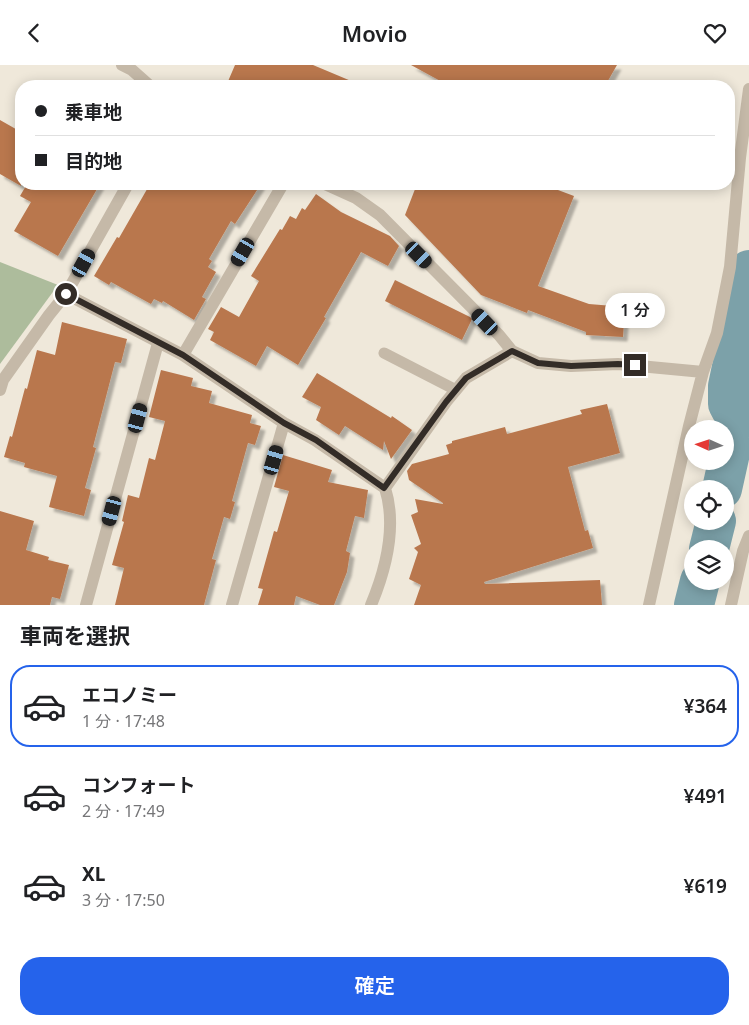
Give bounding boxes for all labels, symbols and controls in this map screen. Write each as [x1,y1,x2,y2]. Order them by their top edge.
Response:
text: Movio [342,18,407,48]
icon: back [20,19,48,47]
icon: heart [701,19,729,47]
text: 乗車地 [65,99,122,125]
text: 目的地 [65,148,122,174]
car [229,235,256,269]
car [403,239,434,271]
car [70,246,97,280]
route start [55,283,77,305]
callout: 1 分 [605,293,665,327]
text: 1 分 [620,299,650,321]
car [469,306,500,338]
route end [624,354,646,376]
car [126,402,149,434]
north arrow [684,420,734,470]
map controls [684,420,734,590]
car [262,444,285,476]
button: locate [684,480,734,530]
car [100,495,123,527]
button: layers [684,540,734,590]
text: 車両を選択 [20,620,130,650]
text: エコノミー [82,682,177,708]
icon: car [22,684,67,729]
text: ¥364 [684,693,727,719]
text: 1 分 · 17:48 [82,710,165,732]
text: コンフォート [82,772,195,798]
icon: car [22,774,67,819]
text: ¥491 [684,783,727,809]
text: 2 分 · 17:49 [82,800,165,822]
text: XL [82,861,105,887]
icon: car [22,864,67,909]
text: ¥619 [684,873,727,899]
text: 3 分 · 17:50 [82,889,165,911]
button: 確定 [20,957,729,1015]

